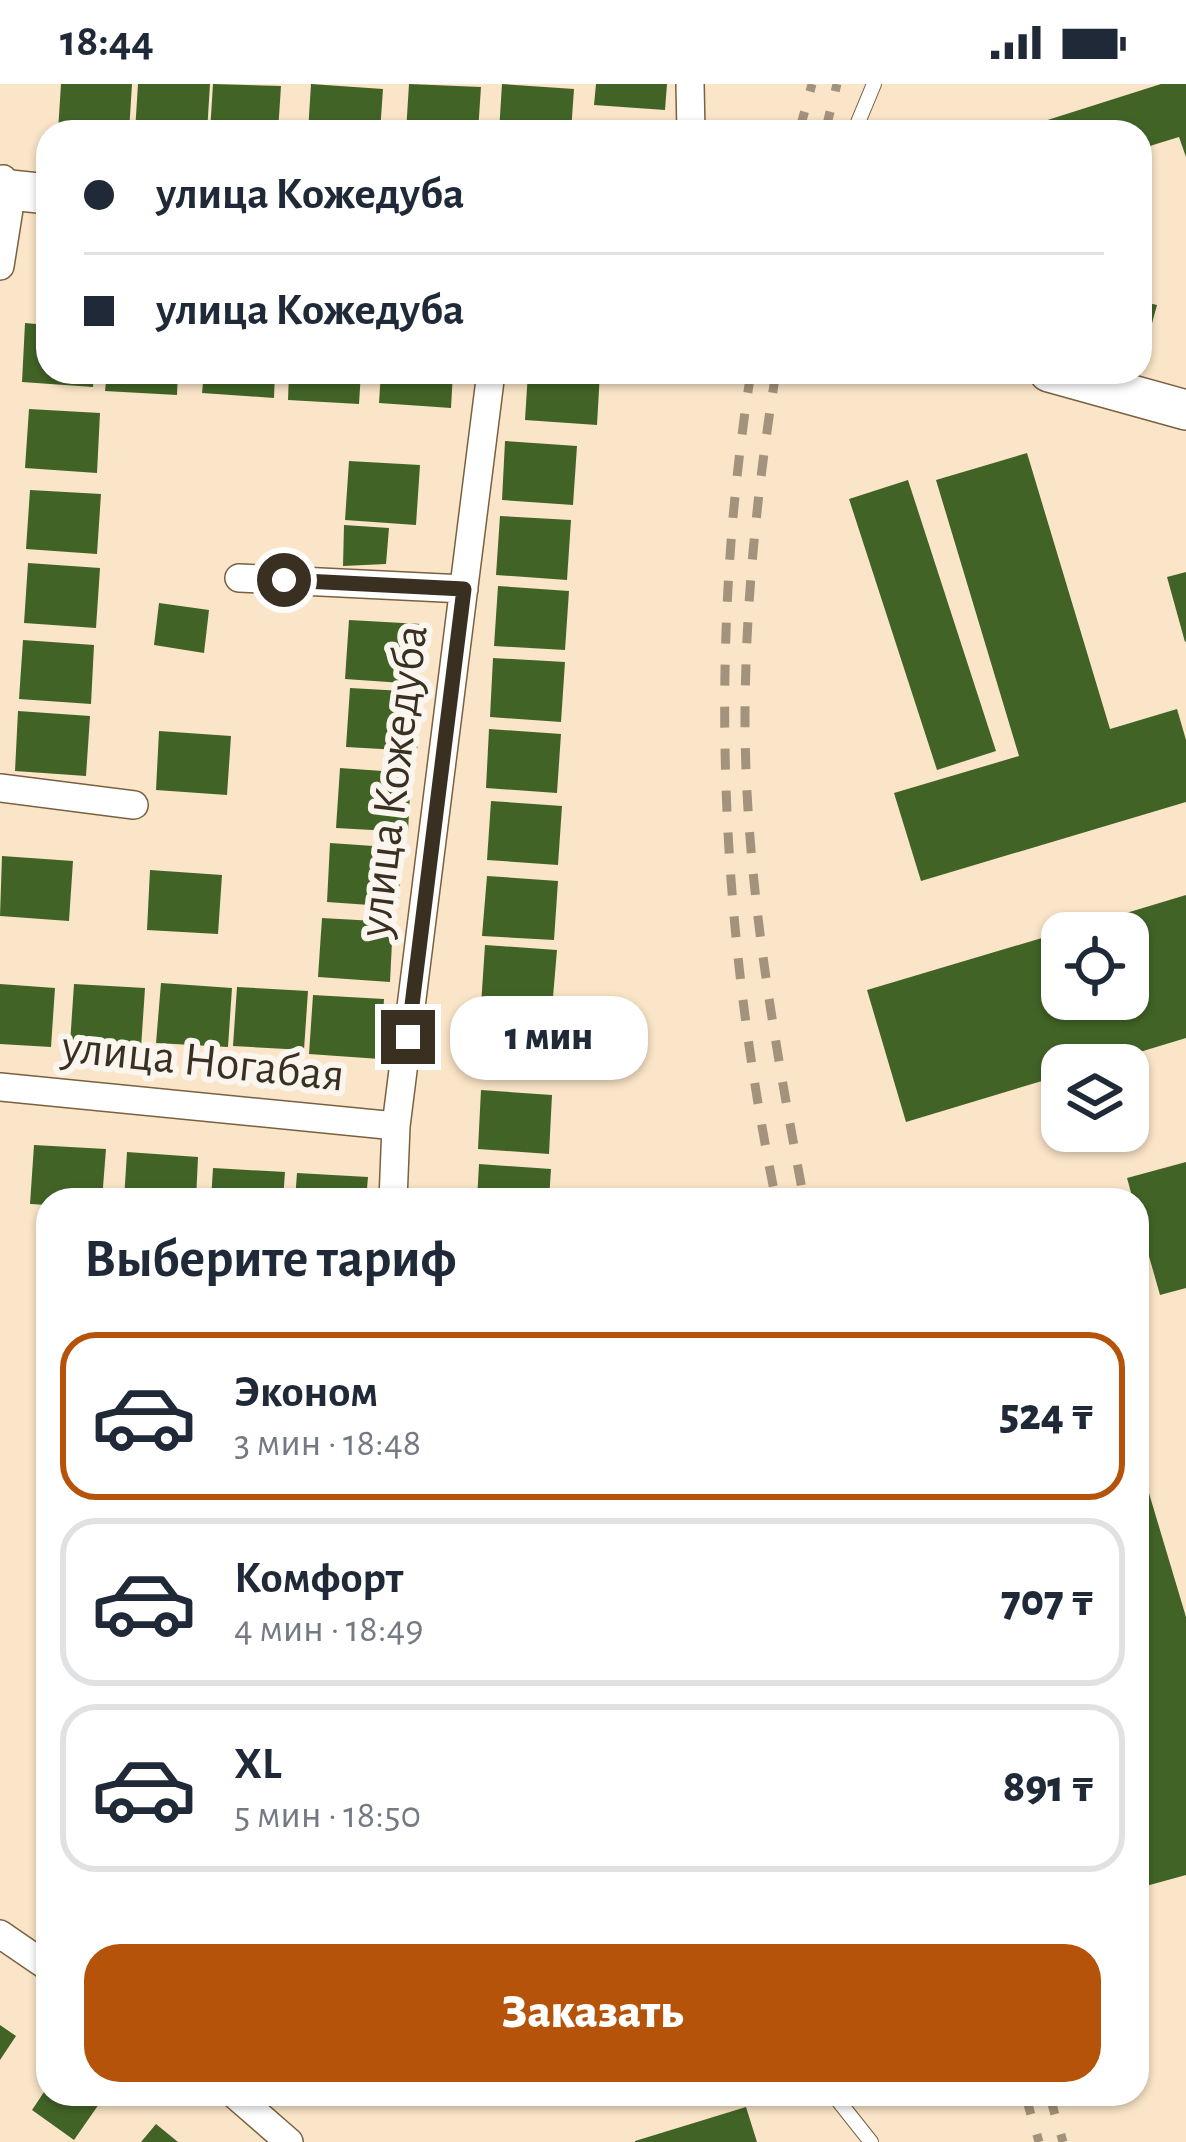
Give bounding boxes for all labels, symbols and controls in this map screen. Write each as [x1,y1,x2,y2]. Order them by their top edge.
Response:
text: 18:44 [60,19,154,64]
text: улица Кожедуба [156,172,464,217]
text: улица Кожедуба [156,288,464,333]
route start [257,553,311,607]
street label: улица Кожедуба [351,622,437,941]
map controls [1041,912,1149,1152]
button: locate [1041,912,1149,1020]
callout: 1 мин [450,995,648,1079]
route end [381,1010,435,1064]
text: 1 мин [505,1018,593,1057]
street label: улица Ногабая [58,1023,347,1101]
button: layers [1041,1044,1149,1152]
text: Выберите тариф [84,1233,456,1287]
icon: car [90,1362,198,1470]
text: Эконом [234,1370,378,1415]
text: 524 ₸ [999,1393,1095,1438]
text: 3 мин · 18:48 [234,1424,421,1463]
icon: car [90,1548,198,1656]
text: Комфорт [234,1556,403,1601]
text: 707 ₸ [1001,1579,1095,1624]
text: 4 мин · 18:49 [234,1610,424,1649]
icon: car [90,1734,198,1842]
text: XL [234,1742,282,1787]
text: 891 ₸ [1003,1765,1095,1810]
text: 5 мин · 18:50 [234,1796,421,1835]
button: Заказать [84,1944,1101,2082]

